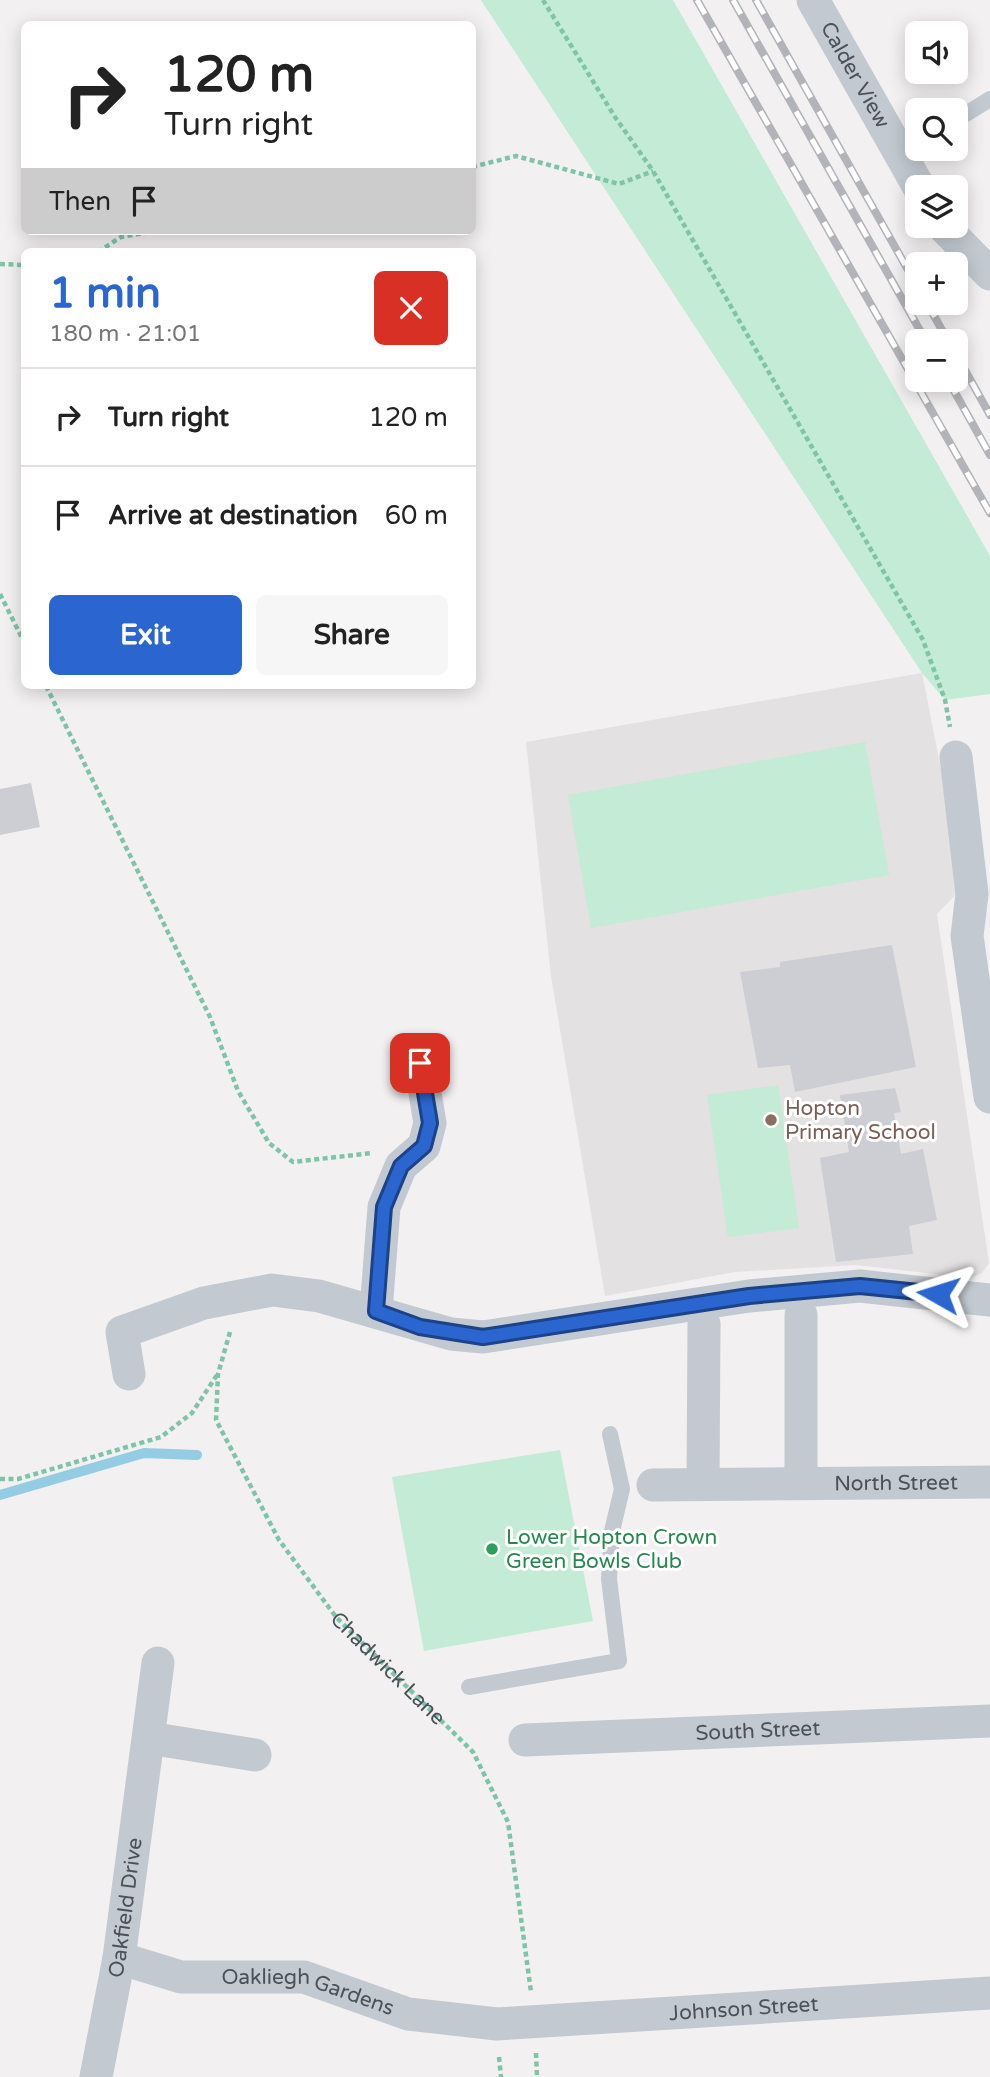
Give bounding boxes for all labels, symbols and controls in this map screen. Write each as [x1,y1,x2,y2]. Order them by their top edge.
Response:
street label: Calder View [815,17,895,133]
map controls [905,21,968,392]
button: sound [905,21,968,84]
text: 120 m [164,46,314,105]
icon: right [49,49,140,140]
button: search [905,98,968,161]
text: Turn right [164,106,313,144]
button: layers [905,175,968,238]
icon: arrive [125,182,163,220]
text: Then [49,186,111,217]
button: + [905,252,968,315]
text: 1 min [49,268,161,319]
button: close [374,271,448,345]
text: 180 m · 21:01 [49,320,201,348]
button: − [905,329,968,392]
icon: right [49,398,87,436]
text: Turn right [108,402,229,433]
text: 120 m [368,402,448,433]
icon: arrive [49,496,87,534]
text: Arrive at destination [108,500,358,531]
text: 60 m [385,500,448,531]
button: Exit [49,595,242,675]
button: Share [256,595,448,675]
pin [390,1033,450,1093]
icon: arrive [401,1044,439,1082]
place label: Hopton Primary School [785,1096,936,1145]
marker: Hopton Primary School [763,1112,779,1128]
position arrow [901,1257,975,1331]
street label: North Street [834,1470,958,1496]
place label: Lower Hopton Crown Green Bowls Club [506,1525,717,1574]
marker: Lower Hopton Crown Green Bowls Club [484,1541,500,1557]
street label: Chadwick Lane [325,1607,450,1731]
street label: South Street [695,1716,821,1746]
street label: Oakfield Drive [103,1836,148,1980]
street label: Oakliegh Gardens [221,1965,397,2021]
street label: Johnson Street [668,1992,819,2026]

